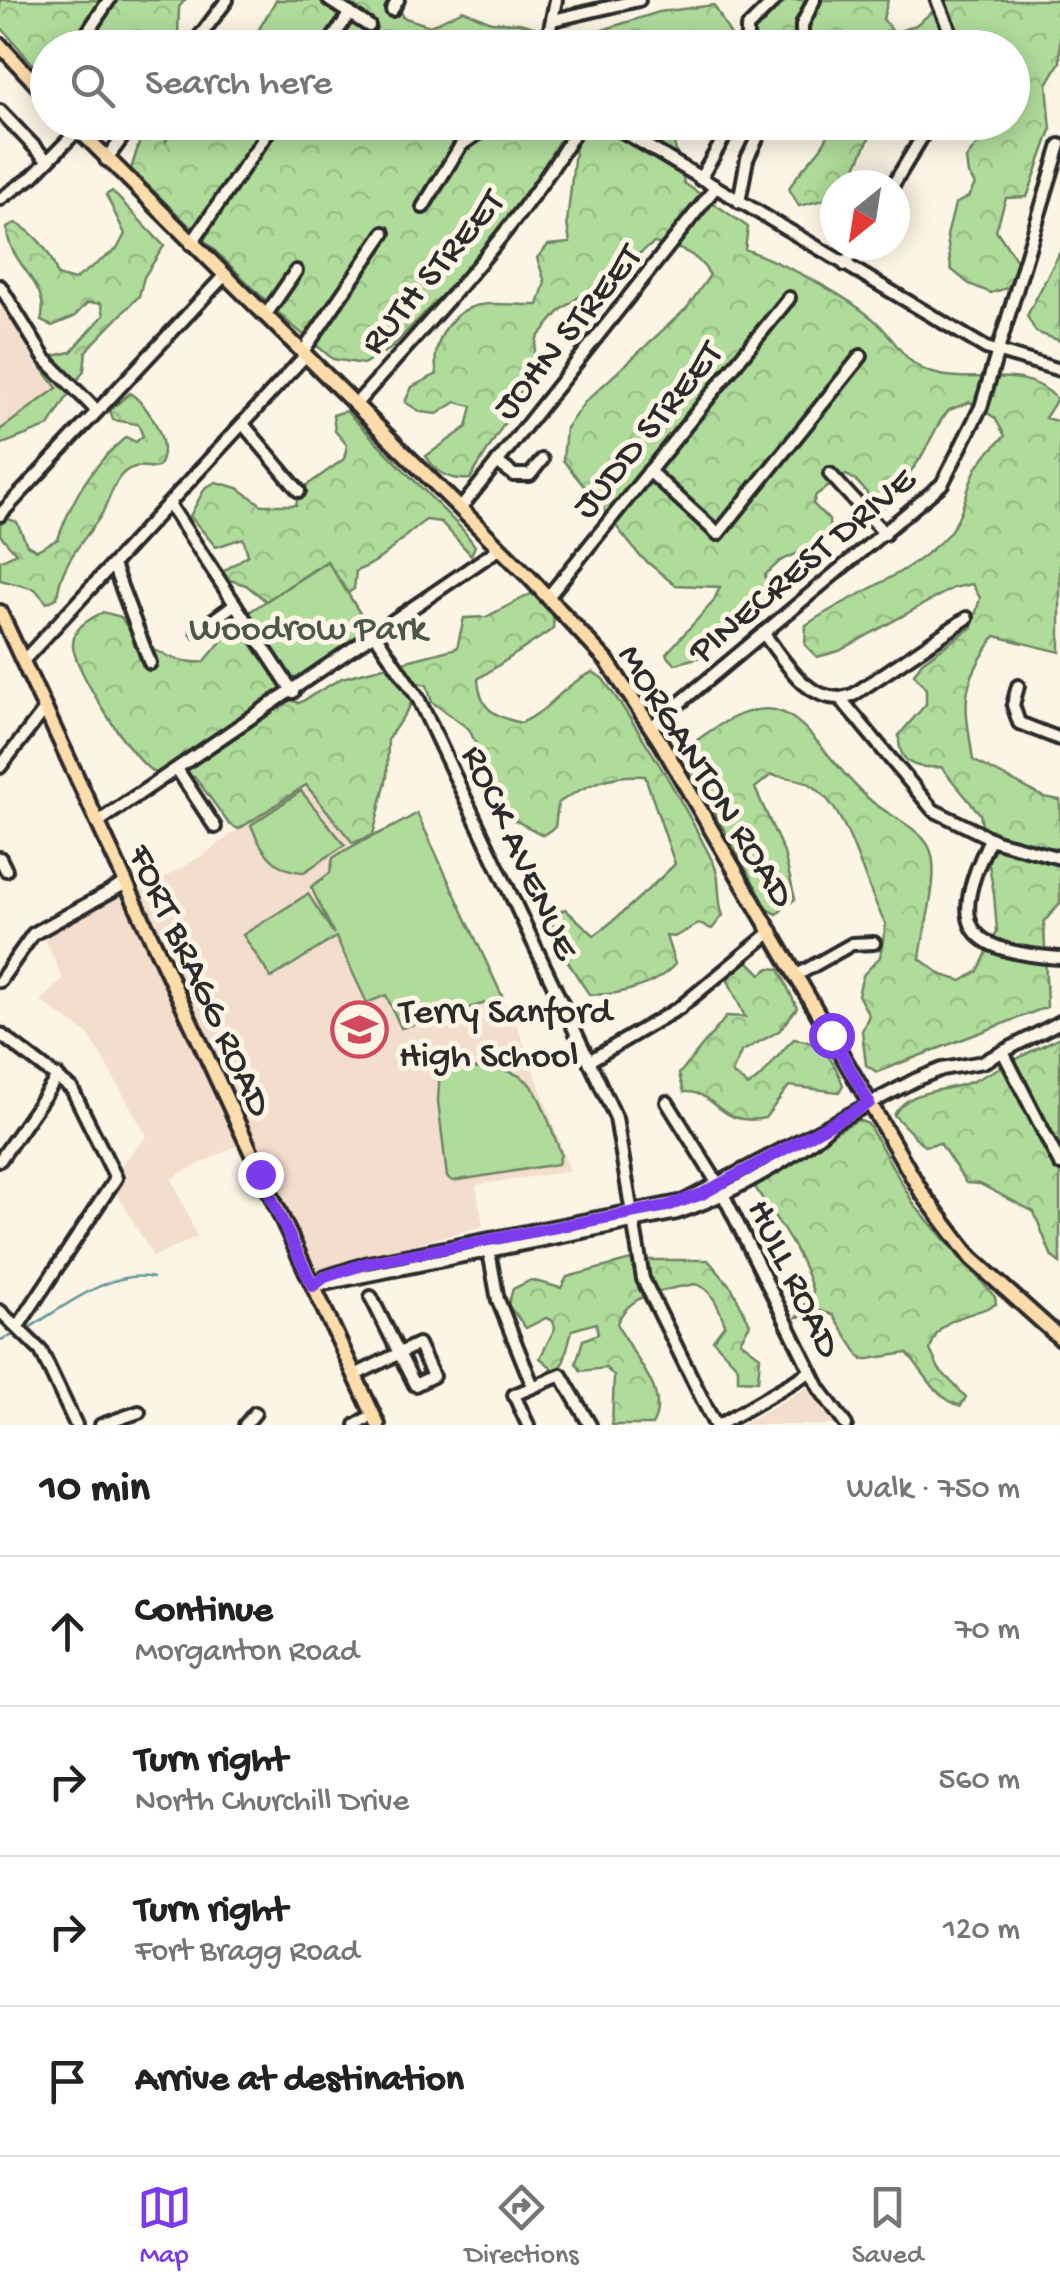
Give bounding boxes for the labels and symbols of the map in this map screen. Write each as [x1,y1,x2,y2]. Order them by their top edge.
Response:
north arrow [820,170,910,260]
street label: RUTH STREET [353,182,517,365]
street label: JOHN STREET [486,236,655,430]
street label: JUDD STREET [565,333,735,529]
street label: PINECREST DRIVE [681,459,927,676]
park label: Woodrow Park [189,609,430,653]
street label: MORGANTON ROAD [605,638,803,917]
street label: ROCK AVENUE [449,740,587,969]
street label: FORT BRAGG ROAD [115,838,280,1125]
place label: Terry Sanford High School [397,992,614,1080]
school or university icon: Terry Sanford High School [330,1000,390,1060]
route start [809,1013,855,1059]
route end [238,1152,284,1198]
street label: HULL ROAD [734,1193,849,1366]

